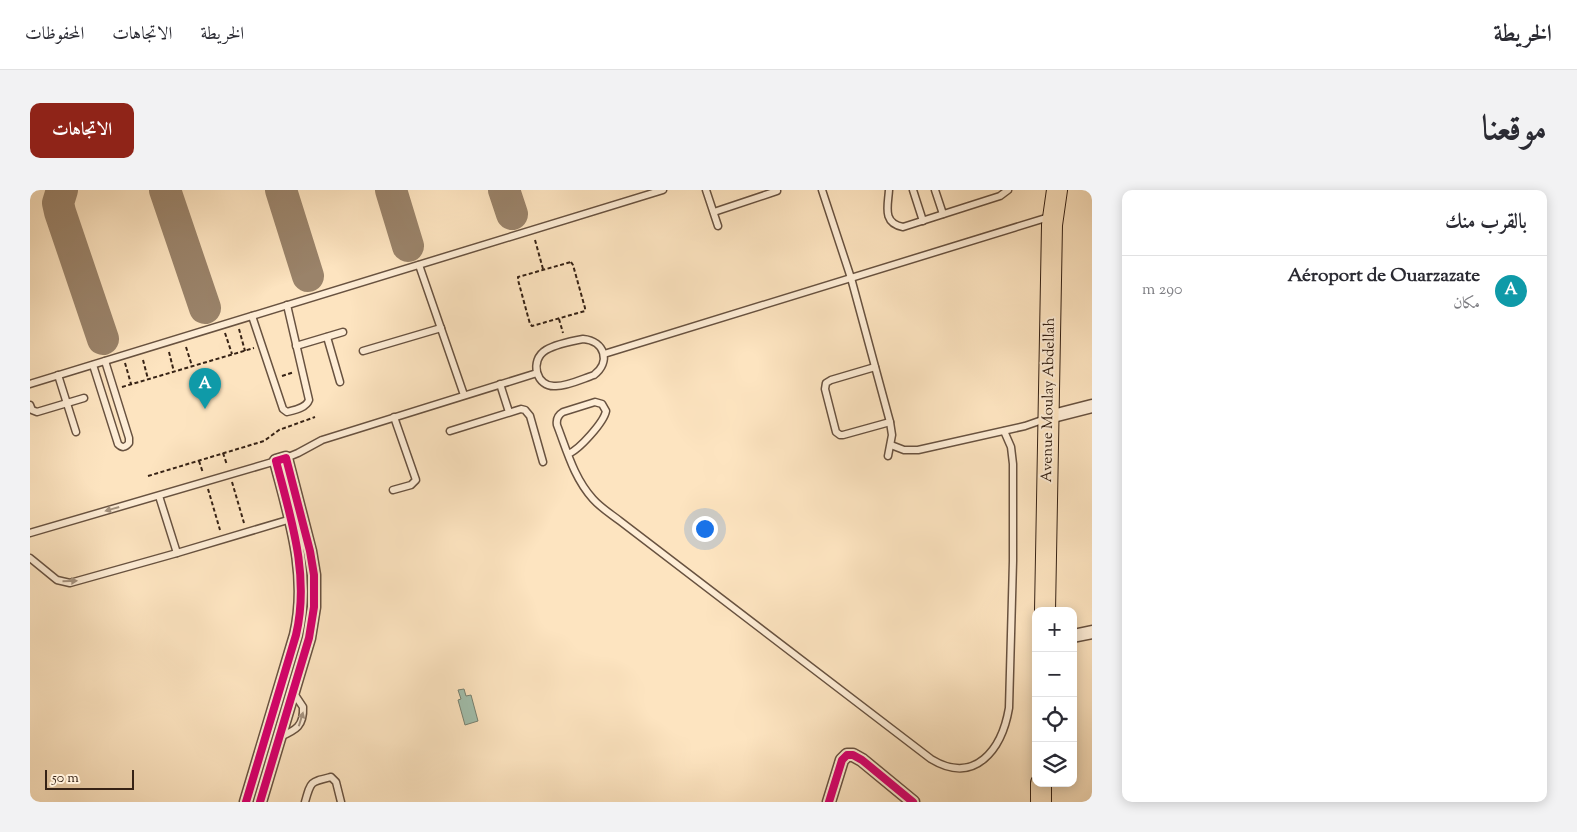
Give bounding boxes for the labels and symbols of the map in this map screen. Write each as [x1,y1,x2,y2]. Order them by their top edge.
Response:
street label: Avenue Moulay Abdellah [1037,317,1061,483]
pin: A [189,368,221,409]
one-way arrow [104,506,119,514]
your location [692,516,718,542]
one-way arrow [63,577,79,585]
one-way arrow [297,711,305,726]
scale bar [45,767,134,790]

